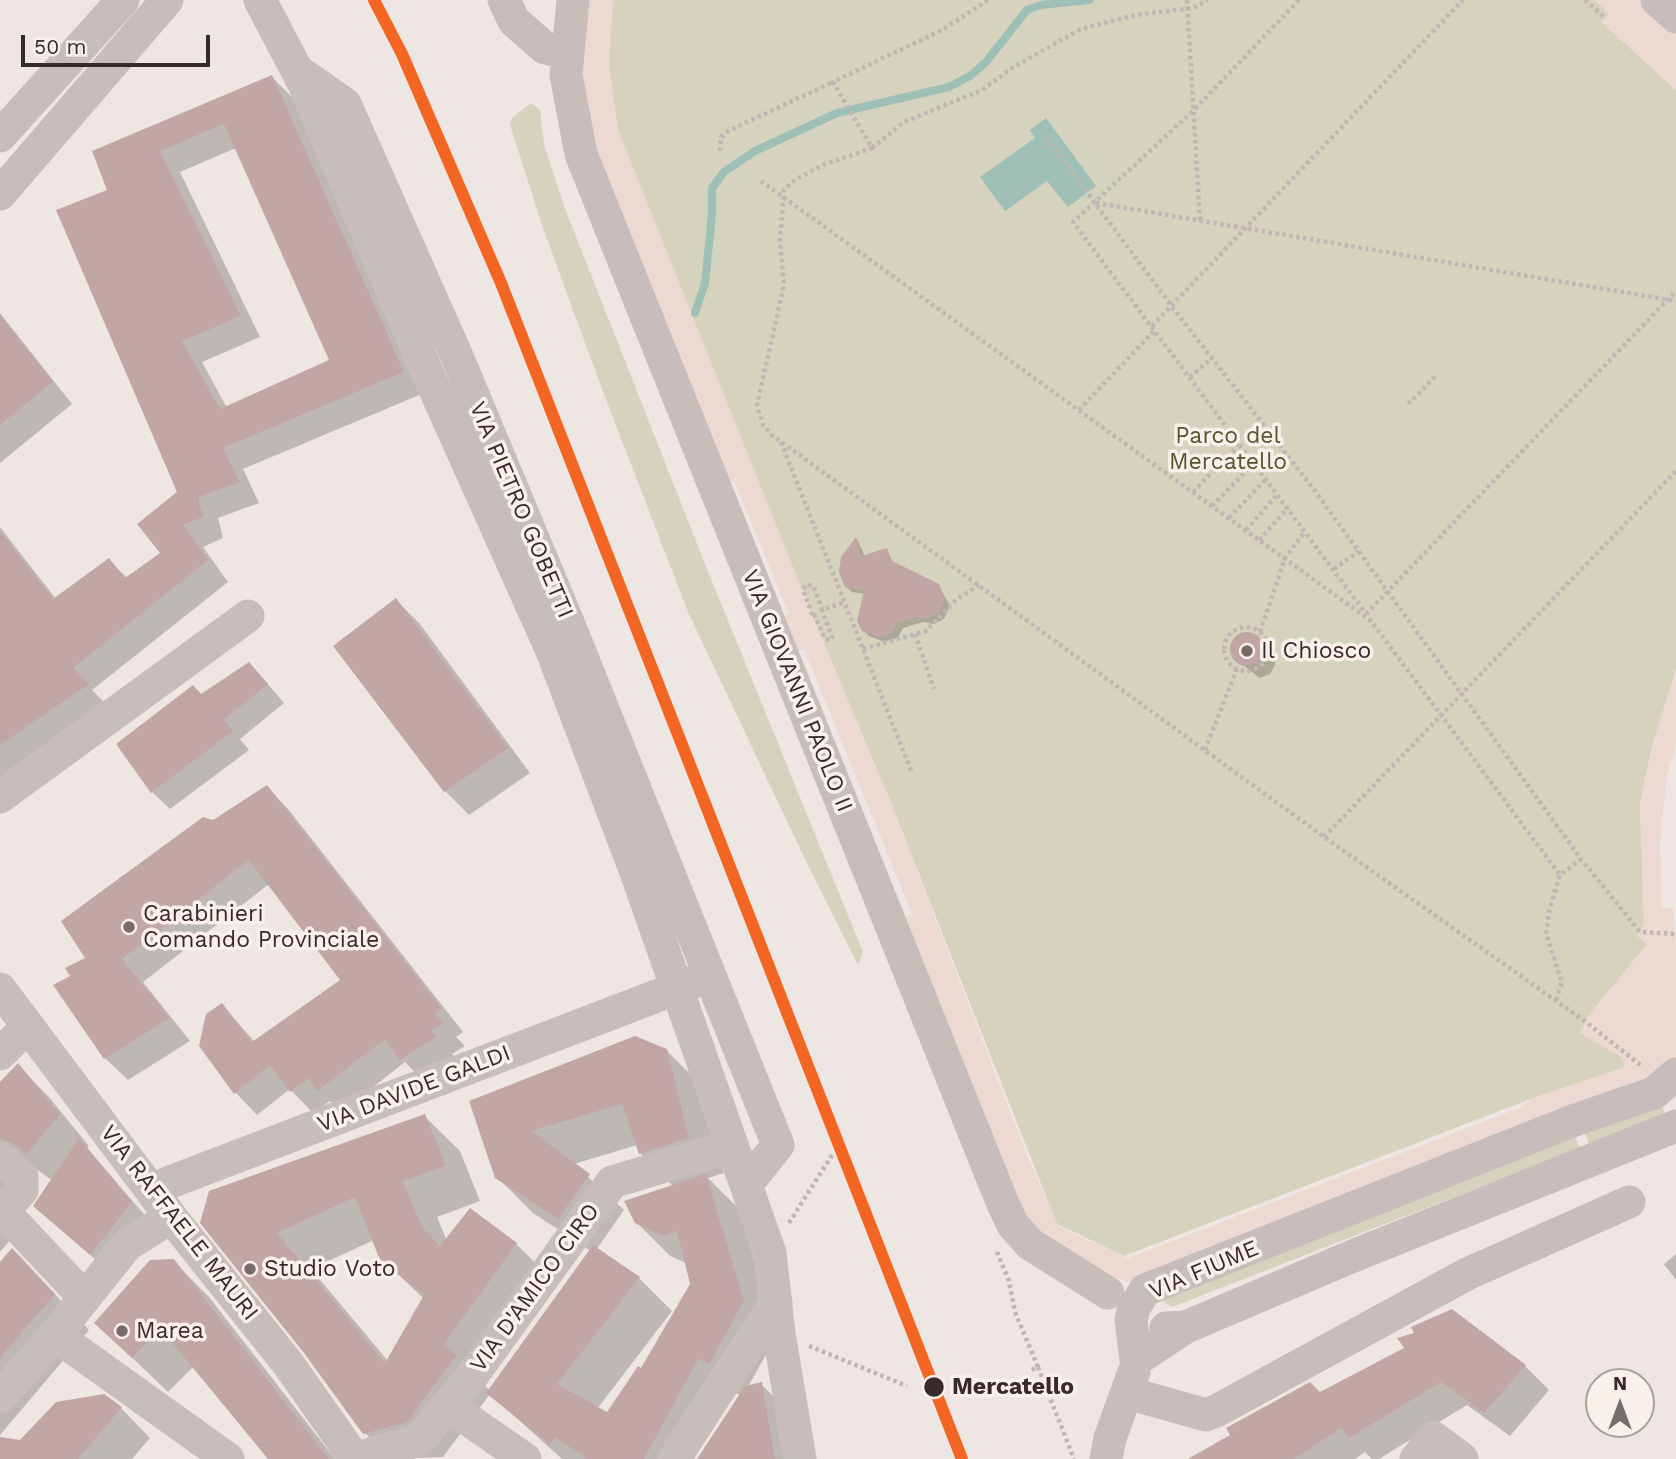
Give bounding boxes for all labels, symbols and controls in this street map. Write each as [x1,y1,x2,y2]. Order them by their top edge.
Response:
scale bar [24,21,214,65]
text: 50 m [34,34,86,59]
street label: VIA PIETRO GOBETTI [463,398,579,622]
park label: Parco del Mercatello [1169,422,1287,476]
street label: VIA GIOVANNI PAOLO II [736,566,858,816]
place label: Il Chiosco [1261,637,1371,665]
marker: Il Chiosco [1239,643,1255,659]
place label: Carabinieri Comando Provinciale [143,900,379,954]
marker: Carabinieri Comando Provinciale [121,919,137,935]
street label: VIA DAVIDE GALDI [314,1039,514,1139]
street label: VIA RAFFAELE MAURI [94,1120,264,1326]
street label: VIA D'AMICO CIRO [465,1198,605,1378]
street label: VIA FIUME [1145,1235,1263,1305]
place label: Studio Voto [264,1255,396,1283]
marker: Studio Voto [242,1261,258,1277]
place label: Marea [136,1317,204,1345]
marker: Marea [114,1323,130,1339]
north arrow [1585,1368,1655,1438]
text: N [1613,1372,1627,1395]
place label: Mercatello [952,1373,1074,1401]
marker: Mercatello [922,1375,946,1399]

